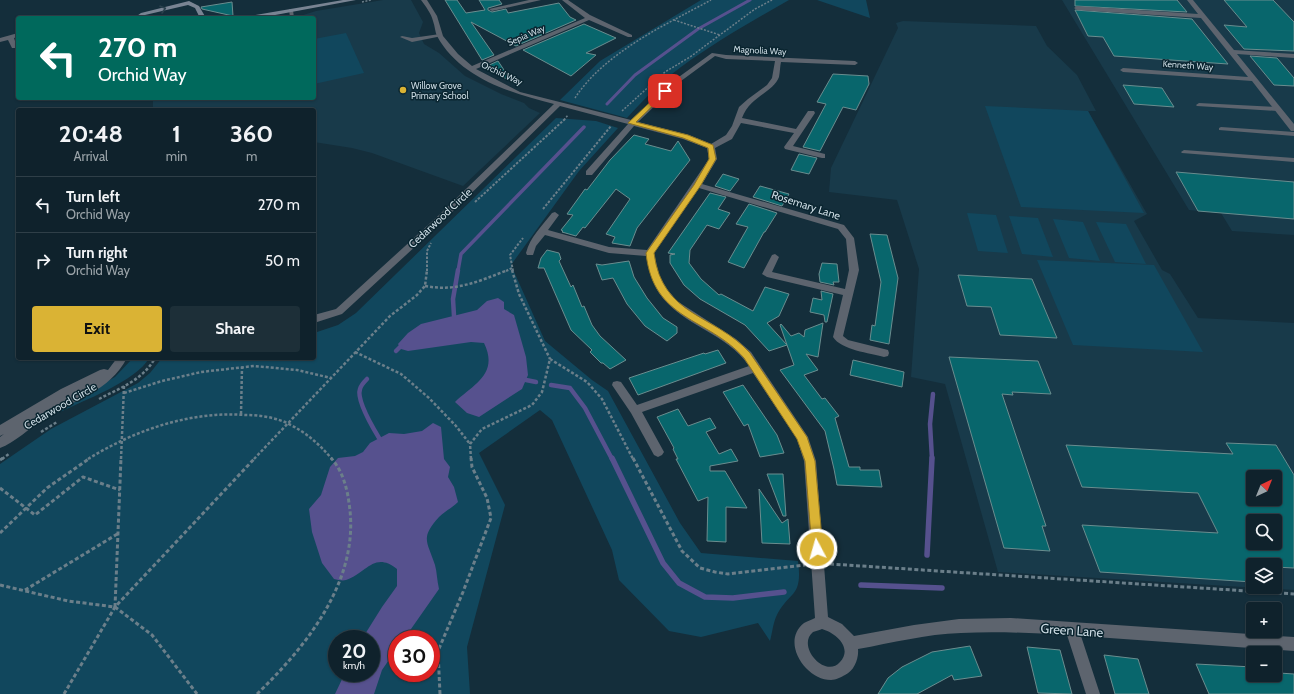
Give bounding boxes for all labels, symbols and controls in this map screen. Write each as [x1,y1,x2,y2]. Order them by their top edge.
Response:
one-way arrow [159,5,166,14]
street label: Sepia Way [505,22,547,48]
text: 270 m [98,30,177,64]
icon: left [32,32,84,84]
street label: Magnolia Way [733,43,787,57]
street label: Kenneth Way [1162,58,1214,72]
street label: Orchid Way [480,59,525,88]
text: Orchid Way [98,64,187,86]
pin [648,74,682,108]
place label: Willow Grove Primary School [411,80,470,101]
icon: arrive [654,80,676,102]
marker: Willow Grove Primary School [398,85,408,95]
text: 20:48 [59,119,123,148]
text: 1 [172,119,181,148]
text: 360 [230,119,273,148]
text: Arrival [74,148,108,164]
text: min [166,148,187,164]
text: m [246,148,257,164]
street label: Cedarwood Circle [405,185,475,251]
street label: Rosemary Lane [770,187,843,223]
text: Turn left [66,188,120,206]
icon: left [32,194,54,216]
text: 270 m [258,196,300,214]
text: Orchid Way [66,206,130,222]
text: Turn right [66,244,127,262]
icon: right [32,250,54,272]
text: 50 m [265,252,300,270]
text: Orchid Way [66,262,130,278]
button: Exit [32,306,162,352]
button: Share [170,306,300,352]
street label: Cedarwood Circle [21,379,99,432]
north arrow [1246,470,1282,506]
map controls [1246,470,1282,682]
button: search [1246,514,1282,550]
position arrow [796,528,838,570]
button: layers [1246,558,1282,594]
button: + [1246,602,1282,638]
street label: Green Lane [1040,620,1104,640]
speed limit sign: 30 [388,630,440,682]
text: 20 [342,639,366,663]
button: − [1246,646,1282,682]
text: km/h [343,659,365,672]

